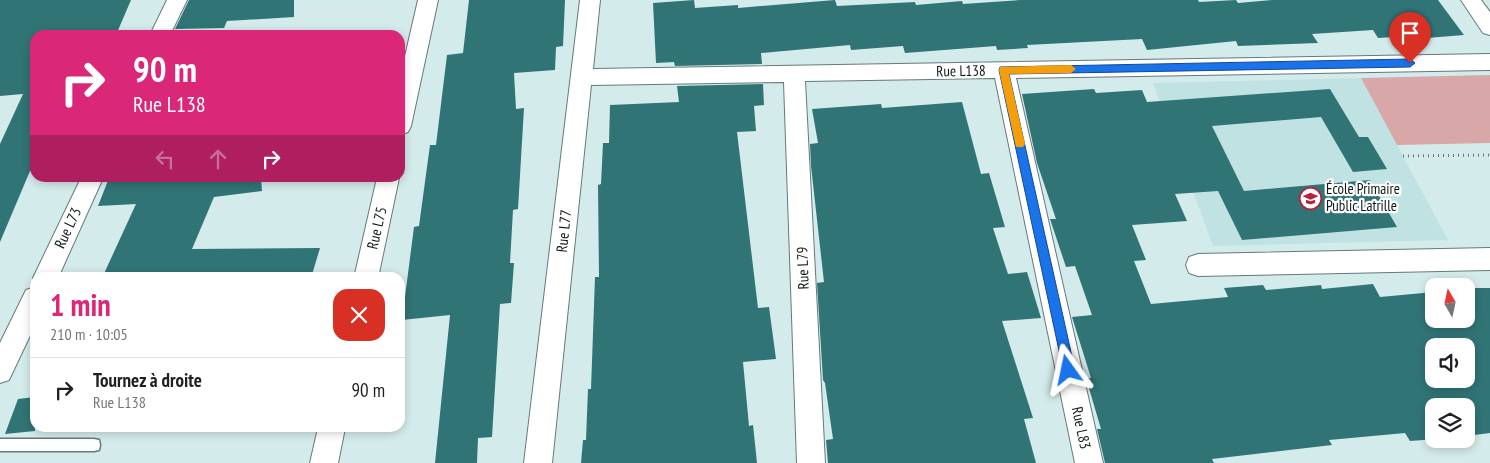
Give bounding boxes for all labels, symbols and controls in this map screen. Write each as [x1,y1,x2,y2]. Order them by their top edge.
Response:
pin [1389,12,1431,63]
icon: arrive [1396,19,1424,47]
text: 90 m [133,46,197,92]
icon: right [50,50,115,115]
street label: Rue L138 [936,61,986,80]
text: Rue L138 [133,90,206,118]
icon: left [151,145,179,173]
icon: ahead [204,145,232,173]
icon: right [257,145,285,173]
place label: École Primaire Public Latrille [1326,179,1400,215]
school or university icon: École Primaire Public Latrille [1298,186,1322,210]
street label: Rue L73 [50,204,85,251]
street label: Rue L75 [362,205,391,251]
street label: Rue L77 [552,209,575,253]
street label: Rue L79 [792,246,813,290]
north arrow [1425,278,1475,328]
map controls [1425,278,1475,448]
text: 1 min [50,285,111,324]
button: close [333,289,385,341]
text: 210 m · 10:05 [50,324,128,344]
button: sound [1425,338,1475,388]
position arrow [1041,343,1093,395]
text: Tournez à droite [93,368,202,392]
icon: right [50,376,78,404]
text: 90 m [352,378,385,402]
text: Rue L138 [93,392,146,412]
button: layers [1425,398,1475,448]
street label: Rue L83 [1068,405,1095,451]

